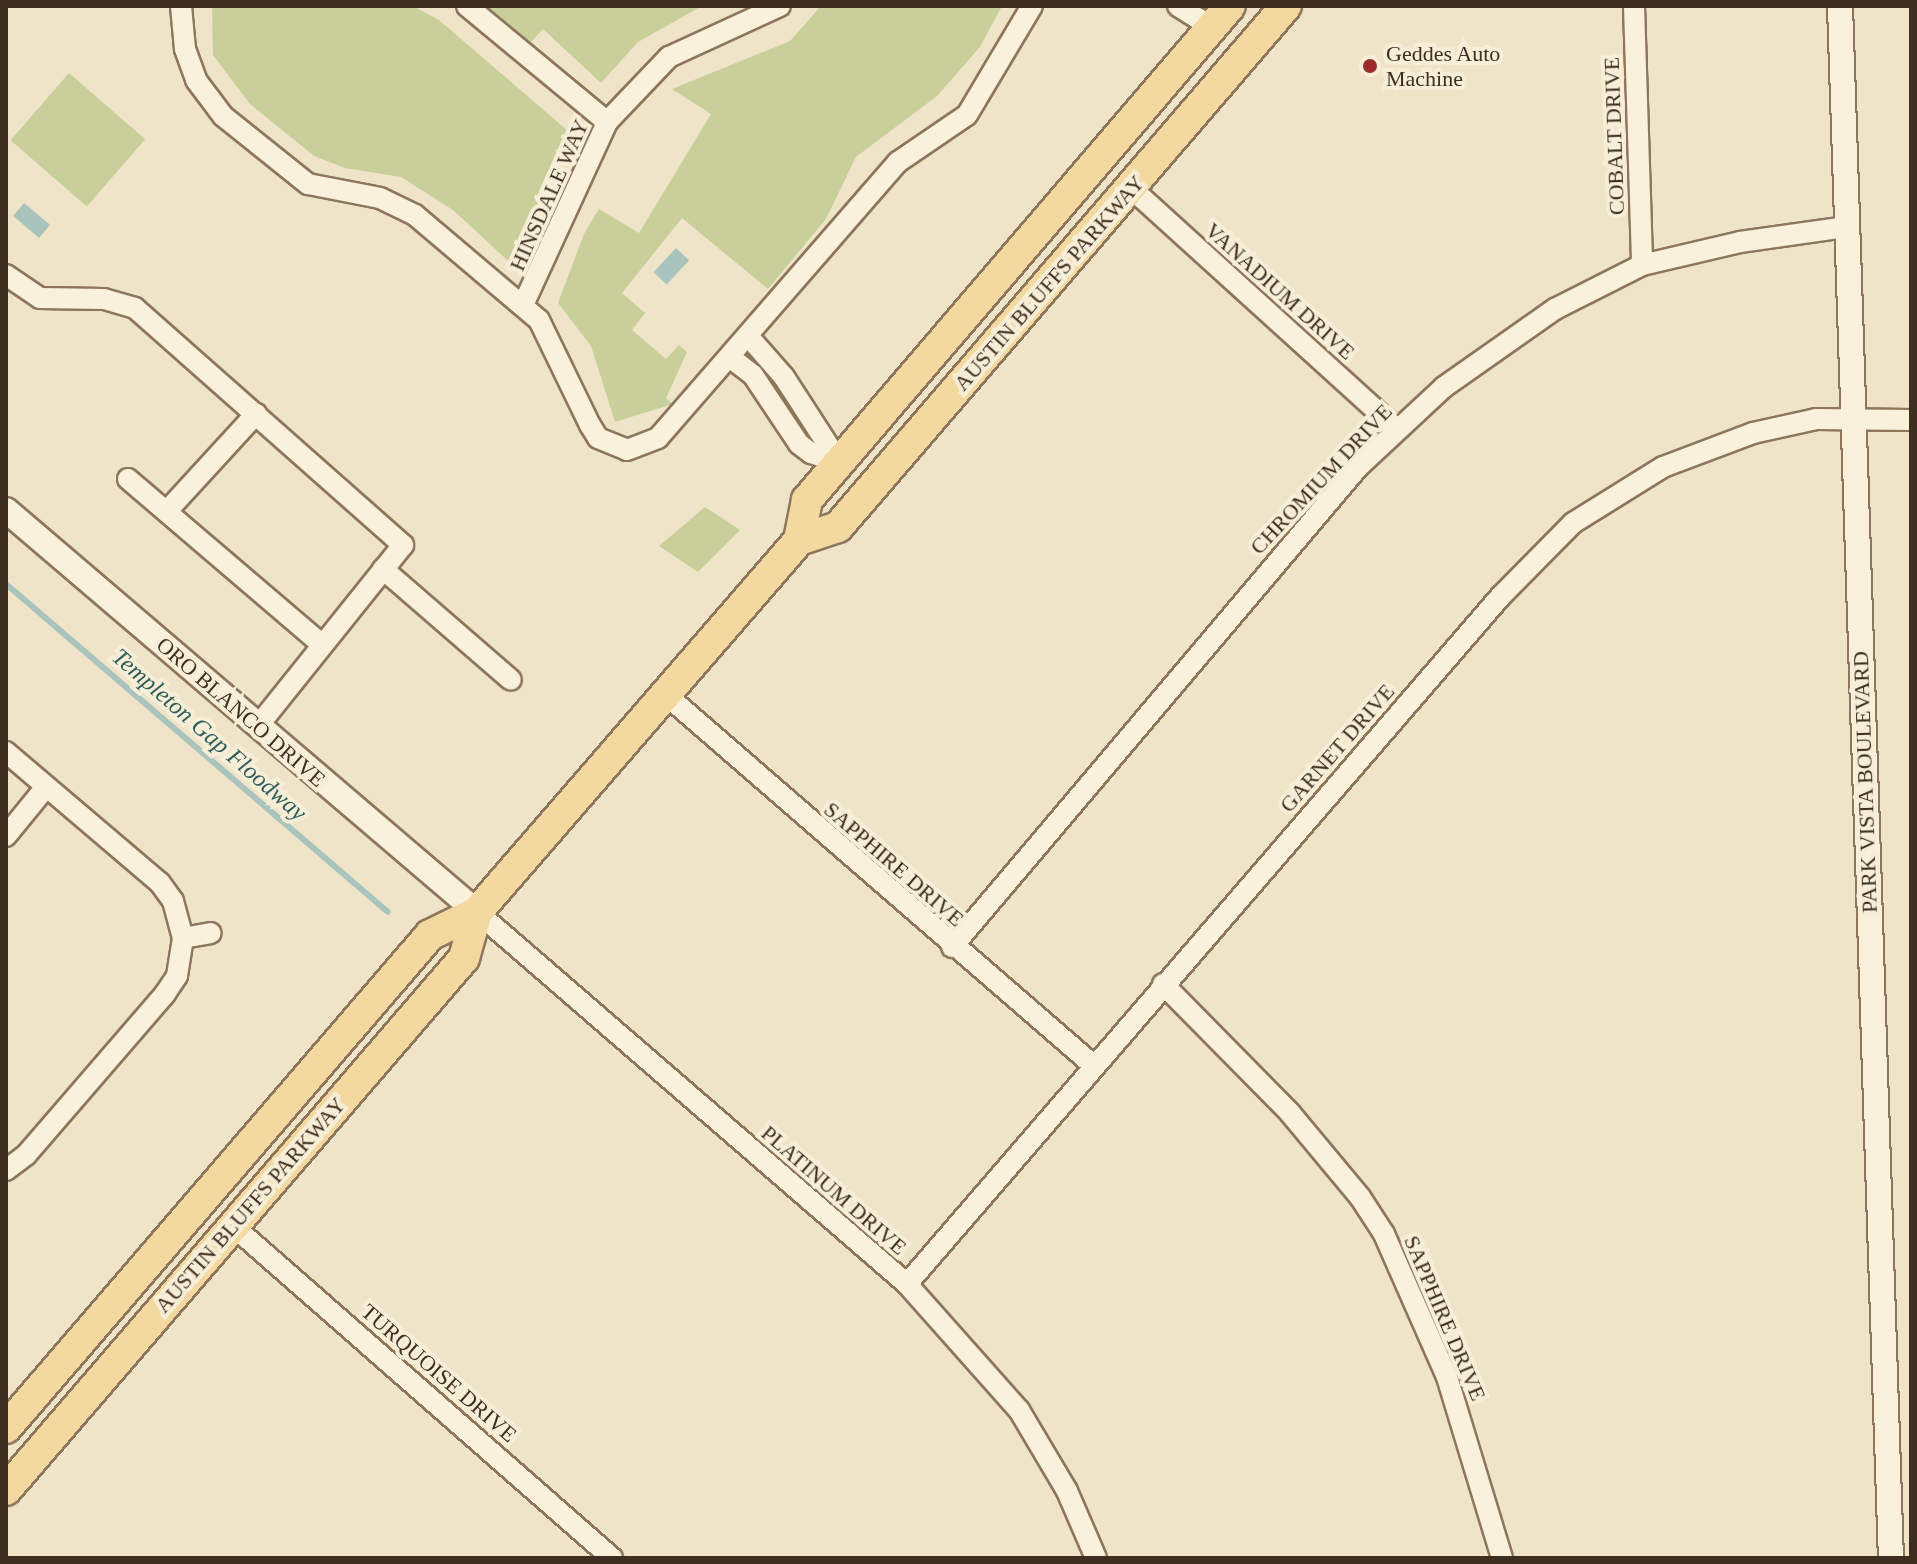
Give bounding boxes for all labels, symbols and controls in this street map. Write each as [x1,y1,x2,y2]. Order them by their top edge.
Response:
place label: Geddes Auto Machine [1386,40,1501,92]
street label: COBALT DRIVE [1598,56,1630,216]
marker: Geddes Auto Machine [1361,57,1379,75]
street label: HINSDALE WAY [504,115,594,275]
street label: AUSTIN BLUFFS PARKWAY [948,170,1150,396]
street label: VANADIUM DRIVE [1200,217,1360,365]
street label: CHROMIUM DRIVE [1244,398,1398,560]
street label: ORO BLANCO DRIVE [151,631,331,793]
water label: Templeton Gap Floodway [106,643,312,827]
street label: PARK VISTA BOULEVARD [1847,650,1883,914]
street label: GARNET DRIVE [1274,678,1400,818]
street label: SAPPHIRE DRIVE [819,796,969,932]
street label: AUSTIN BLUFFS PARKWAY [149,1092,351,1318]
street label: PLATINUM DRIVE [756,1120,912,1260]
street label: SAPPHIRE DRIVE [1398,1232,1492,1404]
street label: TURQUOISE DRIVE [356,1298,522,1448]

